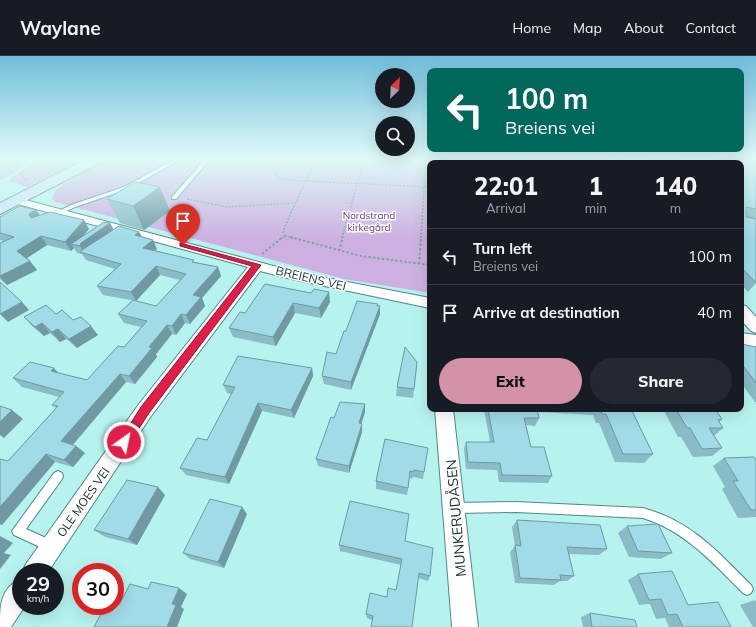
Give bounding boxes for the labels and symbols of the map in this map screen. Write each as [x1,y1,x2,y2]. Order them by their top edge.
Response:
north arrow [375,68,415,108]
pin [166,204,200,245]
park label: Nordstrand kirkegård [343,209,395,234]
street label: BREIENS VEI [274,263,348,293]
position arrow [103,421,145,463]
street label: MUNKERUDÅSEN [442,459,470,577]
street label: OLE MOES VEI [53,464,113,540]
speed limit sign: 30 [72,563,124,615]

